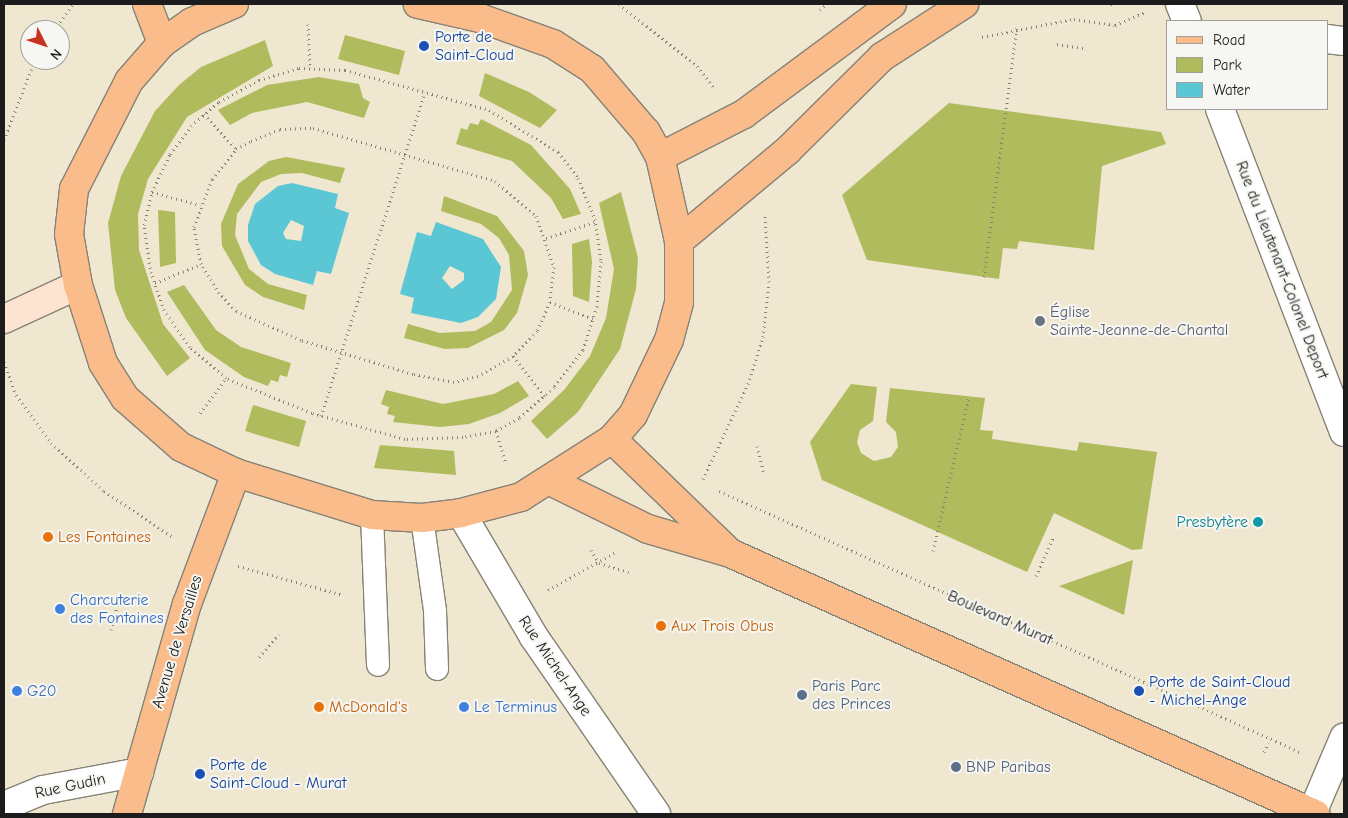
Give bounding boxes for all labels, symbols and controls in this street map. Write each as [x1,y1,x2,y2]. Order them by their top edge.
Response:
north arrow [20,20,70,70]
legend [1166,20,1328,110]
place label: Porte de Saint-Cloud [435,27,514,65]
text: Road [1213,31,1245,49]
marker: Porte de Saint-Cloud [417,39,431,53]
text: N [47,45,65,64]
text: Park [1213,56,1242,74]
text: Water [1213,81,1250,99]
street label: Rue du Lieutenant-Colonel Deport [1231,158,1333,382]
place label: Église Sainte-Jeanne-de-Chantal [1050,302,1228,340]
marker: Église Sainte-Jeanne-de-Chantal [1034,315,1046,327]
place label: Presbytère [1176,512,1248,532]
marker: Presbytère [1252,516,1264,528]
place label: Les Fontaines [58,527,151,547]
marker: Les Fontaines [42,531,54,543]
street label: Avenue de Versailles [148,573,206,711]
street label: Boulevard Murat [945,586,1055,650]
place label: Charcuterie des Fontaines [70,590,164,628]
marker: Charcuterie des Fontaines [54,603,66,615]
street label: Rue Michel-Ange [514,612,596,720]
place label: Aux Trois Obus [671,616,774,636]
marker: Aux Trois Obus [655,620,667,632]
place label: Porte de Saint-Cloud - Michel-Ange [1149,672,1290,710]
place label: Paris Parc des Princes [812,676,891,714]
place label: G20 [27,681,57,701]
marker: G20 [11,685,23,697]
marker: Porte de Saint-Cloud - Michel-Ange [1133,685,1145,697]
marker: Paris Parc des Princes [796,689,808,701]
place label: McDonald's [329,697,408,717]
place label: Le Terminus [474,697,557,717]
marker: McDonald's [313,701,325,713]
marker: Le Terminus [458,701,470,713]
place label: Porte de Saint-Cloud - Murat [210,755,347,793]
place label: BNP Paribas [966,757,1051,777]
marker: BNP Paribas [950,761,962,773]
marker: Porte de Saint-Cloud - Murat [194,768,206,780]
street label: Rue Gudin [33,769,107,803]

